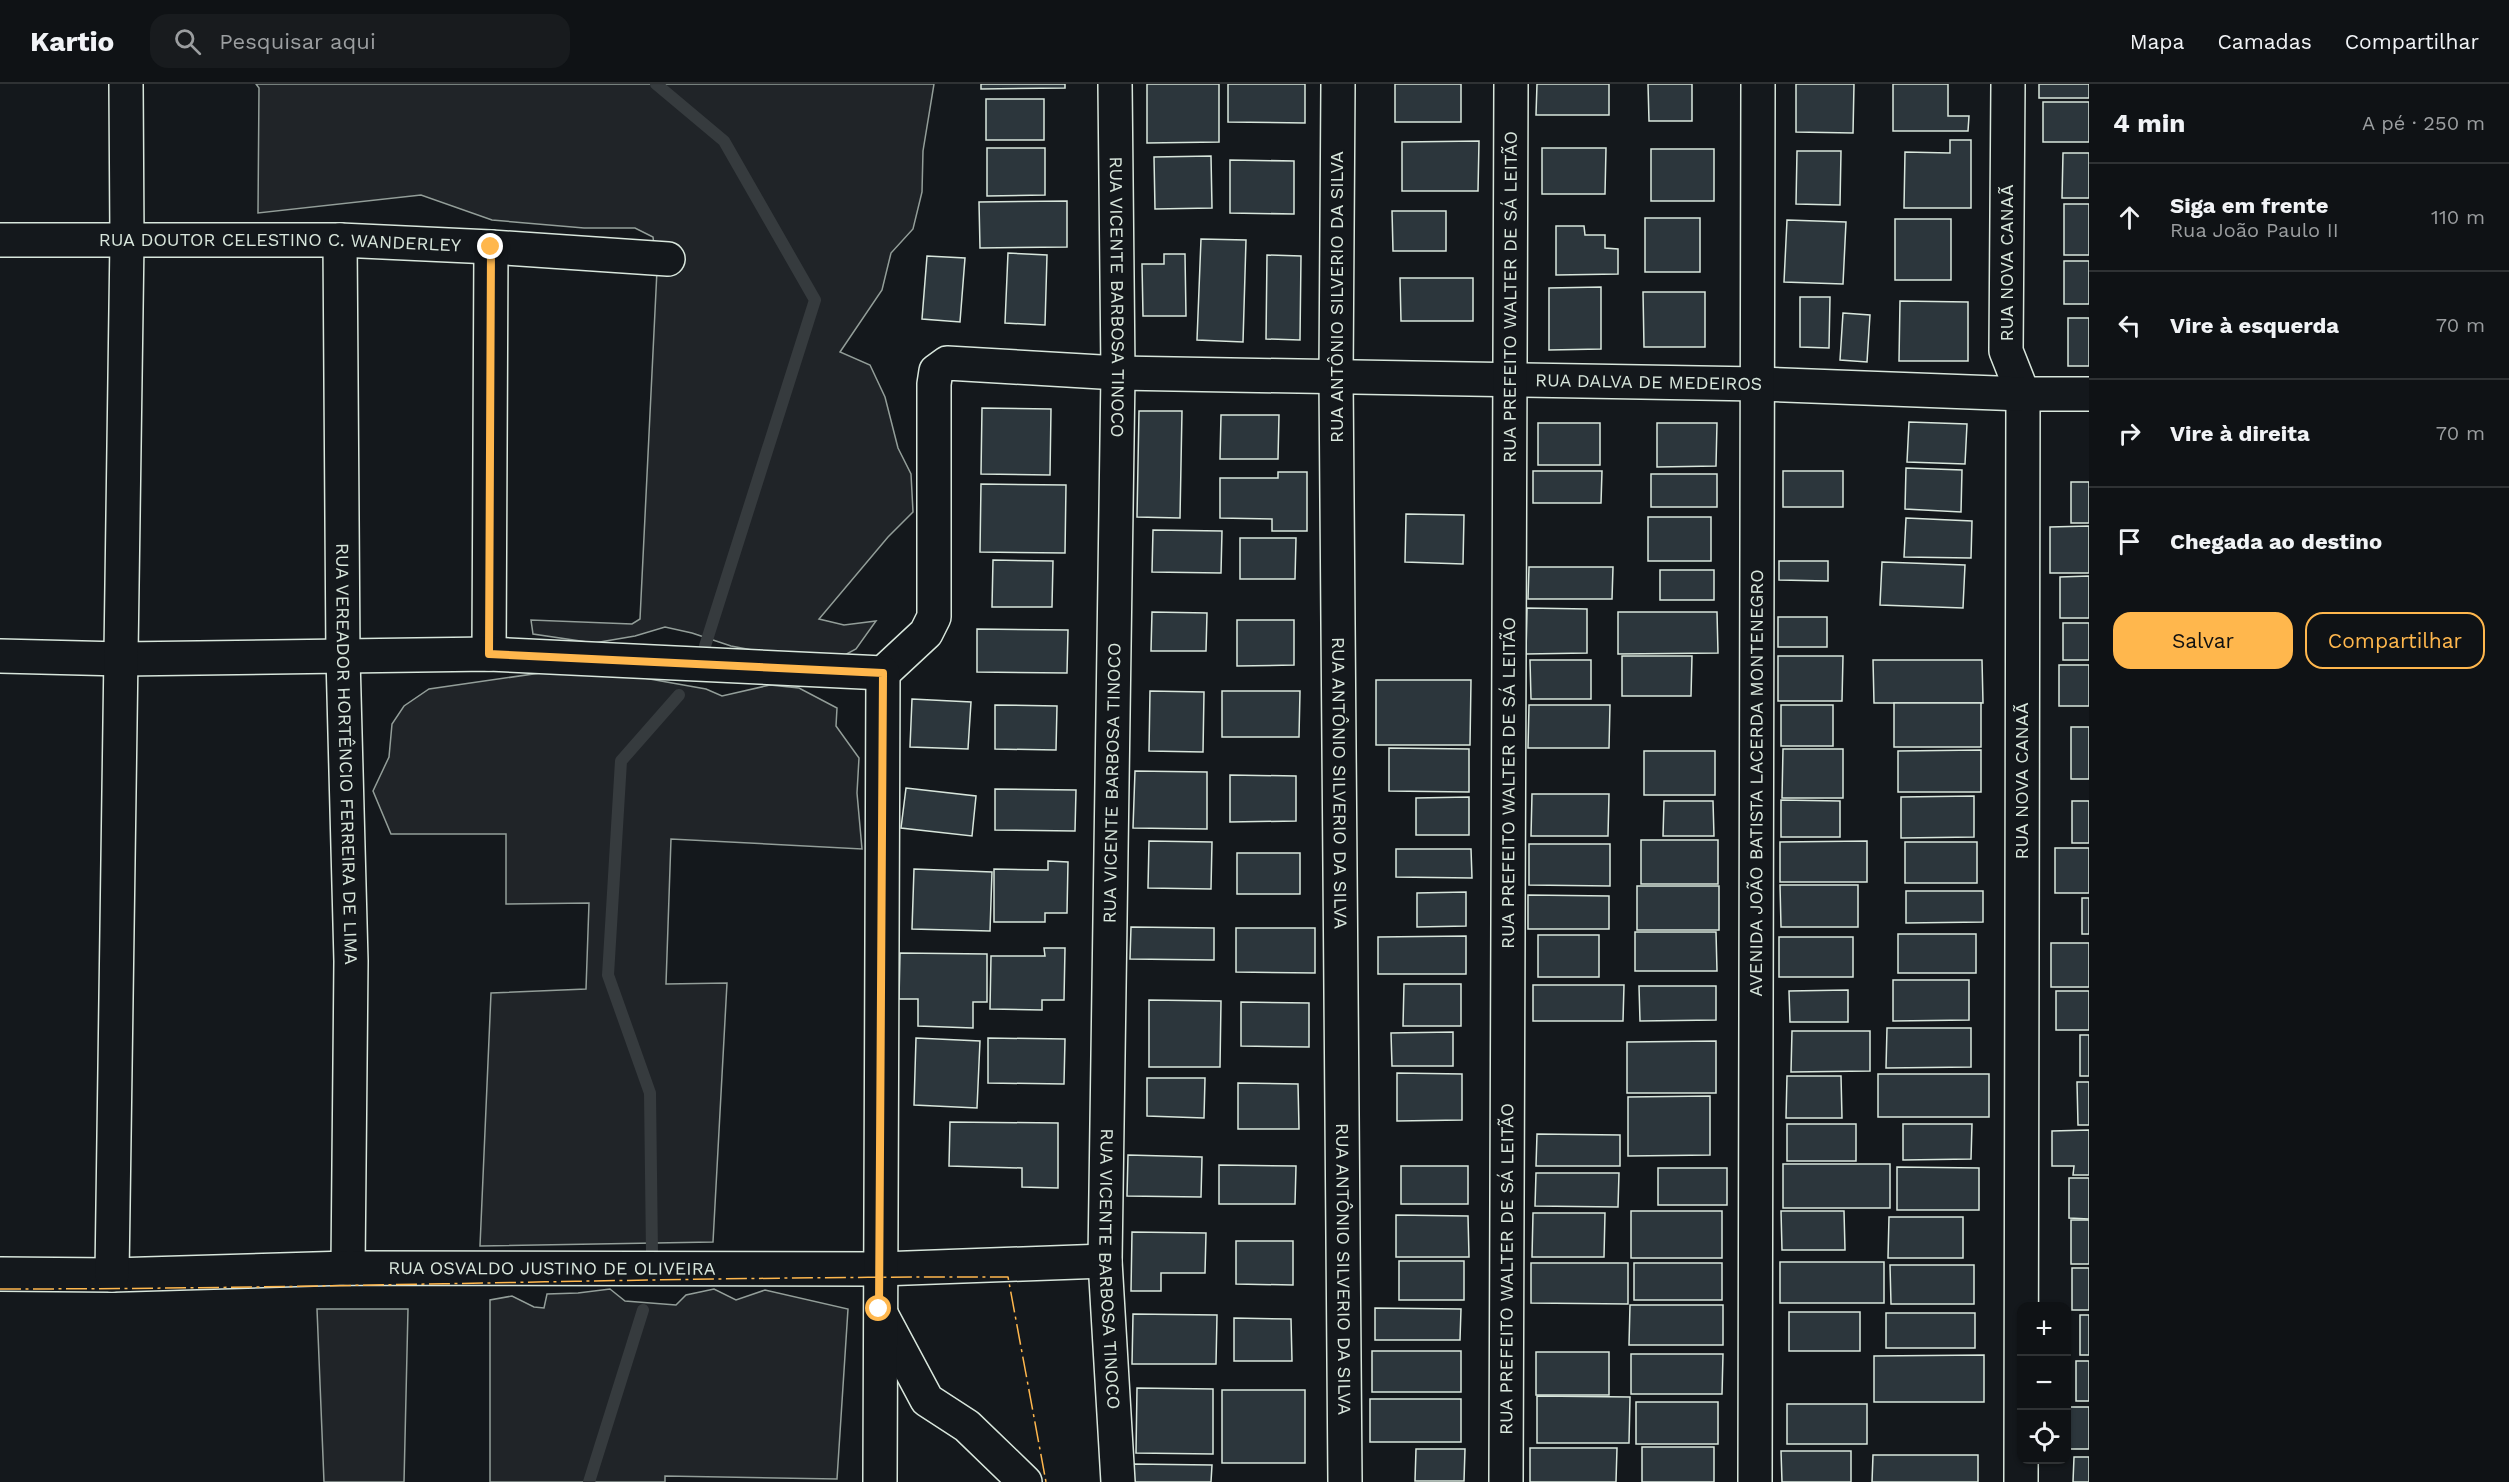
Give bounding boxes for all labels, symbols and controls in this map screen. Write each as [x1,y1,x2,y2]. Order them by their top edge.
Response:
search box [150,14,570,68]
text: Kartio [30,25,114,58]
icon: search [171,25,204,58]
text: Pesquisar aqui [219,29,376,54]
text: Mapa [2130,29,2184,54]
text: Camadas [2217,29,2312,54]
text: Compartilhar [2345,29,2479,54]
text: 4 min [2113,108,2185,138]
text: A pé · 250 m [2362,111,2485,135]
street label: RUA PREFEITO WALTER DE SÁ LEITÃO [1499,131,1521,463]
street label: RUA ANTÔNIO SILVERIO DA SILVA [1326,151,1347,443]
street label: RUA VICENTE BARBOSA TINOCO [1106,156,1129,438]
street label: RUA NOVA CANAÃ [1996,184,2017,342]
text: Siga em frente [2170,193,2328,218]
icon: ahead [2113,201,2146,234]
text: 110 m [2431,205,2485,229]
text: Rua João Paulo II [2170,218,2339,242]
street label: RUA DOUTOR CELESTINO C. WANDERLEY [99,229,462,256]
route end [477,233,503,259]
icon: left [2113,309,2146,342]
text: Vire à esquerda [2170,313,2339,338]
text: 70 m [2436,313,2485,337]
street label: RUA DALVA DE MEDEIROS [1535,369,1762,394]
icon: right [2113,417,2146,450]
text: Vire à direita [2170,421,2310,446]
text: 70 m [2436,421,2485,445]
icon: arrive [2113,525,2146,558]
text: Chegada ao destino [2170,529,2382,554]
street label: RUA VEREADOR HORTÊNCIO FERREIRA DE LIMA [332,543,362,965]
street label: AVENIDA JOÃO BATISTA LACERDA MONTENEGRO [1745,569,1767,997]
button: Salvar [2113,612,2293,669]
button: Compartilhar [2305,612,2485,669]
street label: RUA PREFEITO WALTER DE SÁ LEITÃO [1497,617,1519,949]
street label: RUA ANTÔNIO SILVERIO DA SILVA [1328,637,1351,929]
street label: RUA VICENTE BARBOSA TINOCO [1099,642,1124,924]
street label: RUA NOVA CANAÃ [2011,702,2032,860]
street label: RUA PREFEITO WALTER DE SÁ LEITÃO [1495,1103,1517,1435]
street label: RUA ANTÔNIO SILVERIO DA SILVA [1332,1123,1355,1415]
street label: RUA VICENTE BARBOSA TINOCO [1095,1128,1125,1410]
street label: RUA OSVALDO JUSTINO DE OLIVEIRA [388,1257,716,1279]
route start [865,1295,891,1321]
map controls [2017,1302,2071,1464]
button: + [2017,1302,2071,1356]
button: − [2017,1356,2071,1410]
button: locate [2017,1410,2071,1464]

